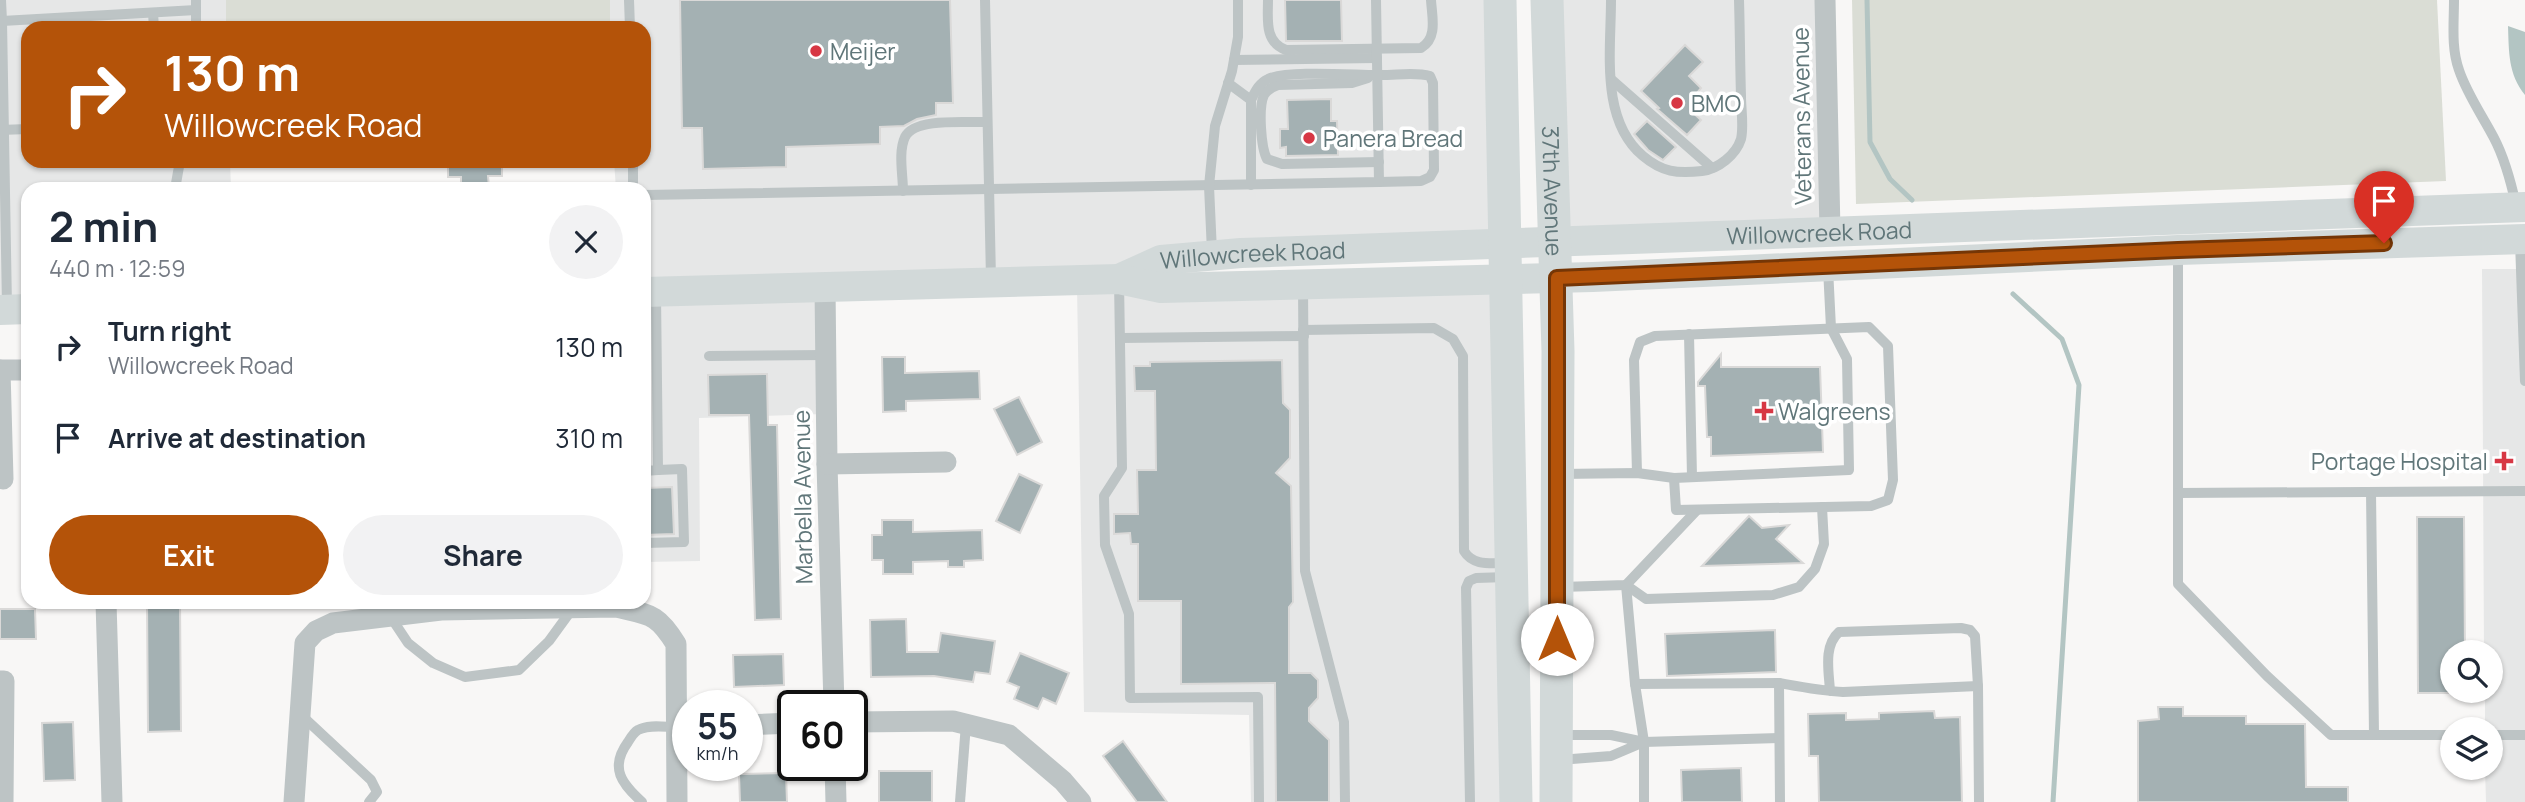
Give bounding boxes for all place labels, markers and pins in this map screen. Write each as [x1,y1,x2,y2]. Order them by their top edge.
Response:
place label: Meijer [830,35,896,67]
marker: Meijer [808,43,824,59]
place label: BMO [1691,87,1741,119]
marker: BMO [1669,95,1685,111]
place label: Panera Bread [1323,122,1463,154]
marker: Panera Bread [1301,130,1317,146]
pin [2354,171,2414,243]
place label: Walgreens [1778,395,1891,427]
marker: Walgreens [1756,403,1772,419]
place label: Portage Hospital [2311,445,2488,477]
marker: Portage Hospital [2494,451,2514,471]

